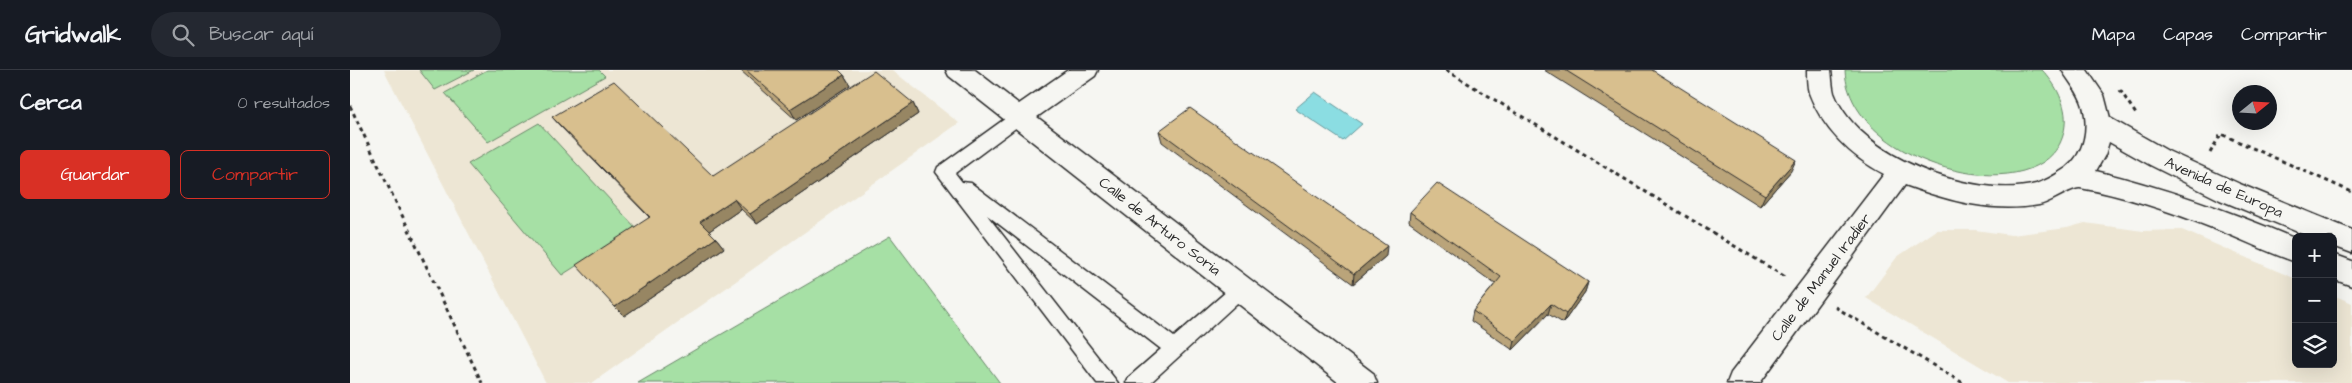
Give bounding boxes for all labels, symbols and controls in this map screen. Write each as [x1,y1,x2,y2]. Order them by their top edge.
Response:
search box [151,12,501,57]
text: Gridwalk [25,18,121,52]
icon: search [169,21,197,49]
text: Buscar aquí [209,21,313,48]
text: Mapa [2092,22,2135,47]
text: Capas [2163,22,2213,47]
text: Compartir [2241,22,2327,47]
north arrow [2232,85,2277,130]
text: Cerca [20,88,82,117]
text: 0 resultados [238,92,330,114]
button: Guardar [20,150,170,199]
button: Compartir [180,150,330,199]
street label: Avenida de Europa [2161,152,2287,223]
street label: Calle de Arturo Soria [1094,172,1225,281]
street label: Calle de Manuel Iradier [1766,209,1876,346]
map controls [2292,233,2337,368]
button: + [2292,233,2337,278]
button: − [2292,278,2337,323]
button: layers [2292,323,2337,368]

